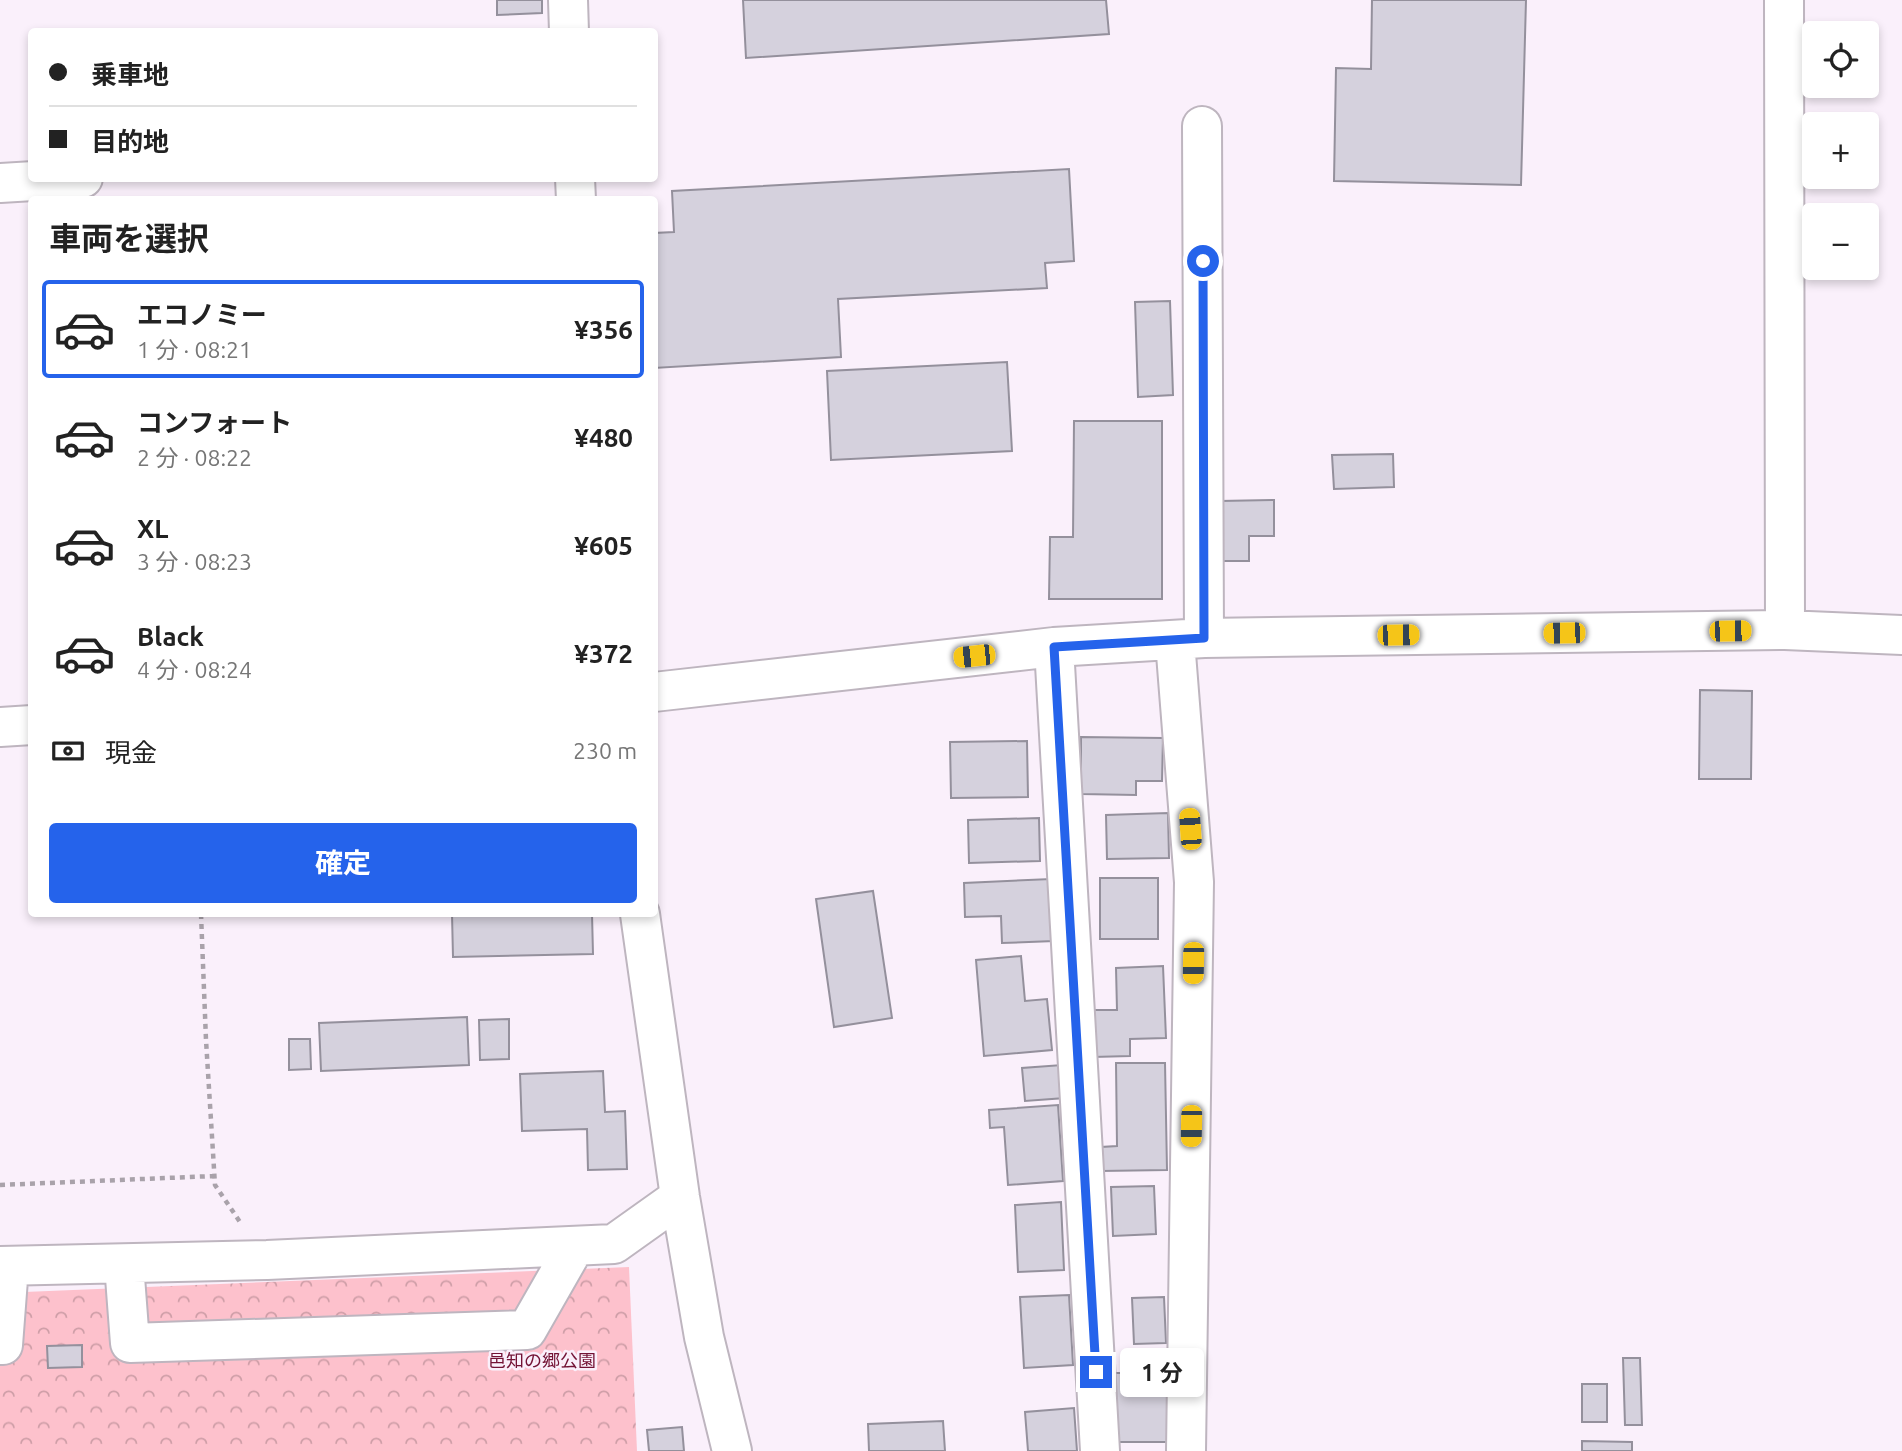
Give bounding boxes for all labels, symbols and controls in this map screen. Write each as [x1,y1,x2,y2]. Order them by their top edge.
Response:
map controls [1802,21,1879,280]
button: locate [1802,21,1879,98]
text: 乗車地 [91,60,169,89]
button: + [1802,112,1879,189]
text: 目的地 [91,127,169,156]
button: − [1802,203,1879,280]
text: 車両を選択 [49,220,209,256]
route start [1187,245,1219,277]
icon: car [53,298,116,361]
text: エコノミー [137,300,267,329]
text: ¥356 [574,315,633,344]
text: 1 分 · 08:21 [137,337,252,362]
icon: car [53,406,116,469]
text: コンフォート [137,408,292,437]
text: ¥480 [574,423,633,452]
text: 2 分 · 08:22 [137,445,252,470]
icon: car [53,514,116,577]
text: XL [137,514,168,543]
text: ¥605 [574,531,633,560]
text: 3 分 · 08:23 [137,549,252,574]
car [1709,620,1752,642]
icon: car [53,622,116,685]
text: Black [137,622,204,651]
car [1543,622,1586,644]
car [1377,624,1420,646]
text: ¥372 [574,639,633,668]
car [953,643,996,669]
text: 4 分 · 08:24 [137,657,252,682]
icon: cash [49,732,87,770]
text: 現金 [105,738,157,767]
text: 230 m [573,738,637,763]
car [1179,807,1202,851]
button: 確定 [49,823,637,903]
car [1183,942,1204,984]
car [1181,1105,1202,1147]
callout: 1 分 [1120,1348,1204,1396]
park label: 邑知の郷公園 [488,1350,596,1370]
route end [1080,1356,1112,1388]
text: 1 分 [1141,1360,1183,1385]

